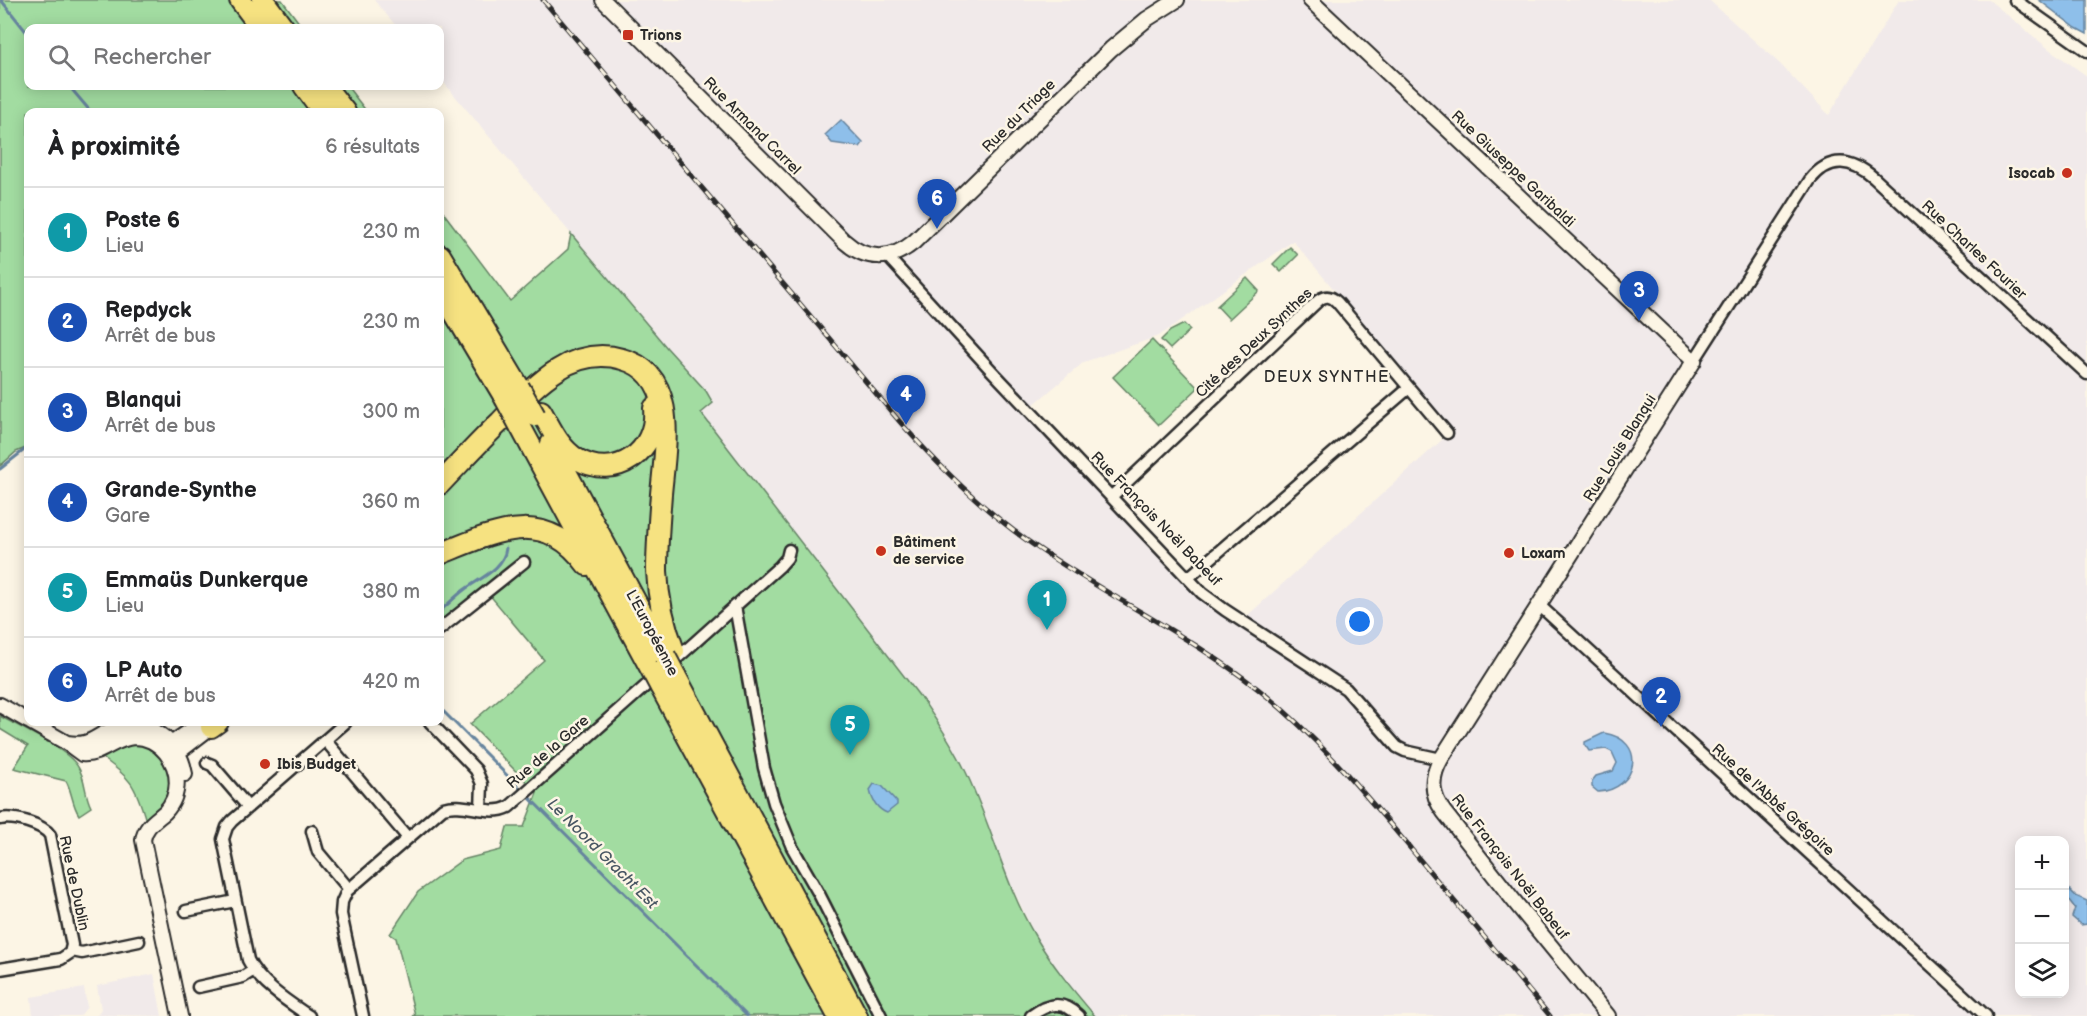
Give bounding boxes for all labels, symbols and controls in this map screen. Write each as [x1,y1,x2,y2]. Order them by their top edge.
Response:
search box [24,24,444,90]
place label: Trions [640,26,682,45]
marker: Trions [621,28,635,42]
icon: search [45,41,78,74]
text: Rechercher [93,44,211,71]
street label: Rue Armand Carrel [699,73,805,179]
street label: Rue du Triage [978,75,1060,157]
street label: Rue Giuseppe Garibaldi [1447,107,1579,231]
text: À proximité [48,132,180,163]
text: 6 résultats [325,135,420,159]
place label: Isocab [2008,164,2055,183]
marker: Isocab [2060,166,2074,180]
pin: 6 [918,180,956,229]
street label: Rue Charles Fourier [1917,196,2031,304]
text: Poste 6 [105,207,180,234]
text: 1 [63,220,72,244]
text: 230 m [363,220,420,244]
text: Lieu [105,234,144,258]
pin: 3 [1620,272,1658,321]
street label: Cité des Deux Synthes [1192,284,1317,402]
text: Repdyck [105,297,192,324]
text: 2 [62,310,73,334]
text: 230 m [363,310,420,334]
text: Arrêt de bus [105,324,216,348]
district label: DEUX SYNTHE [1264,368,1390,387]
pin: 4 [886,376,926,425]
text: Blanqui [105,387,181,414]
street label: Rue Louis Blanqui [1579,391,1661,505]
text: 3 [62,400,73,424]
text: 300 m [362,400,420,424]
text: Arrêt de bus [105,414,216,438]
street label: Rue François Noël Babeuf [1087,448,1226,591]
text: Grande-Synthe [105,477,257,504]
text: 4 [62,490,73,514]
text: 360 m [362,490,420,514]
text: Gare [105,504,150,528]
place label: Bâtiment de service [893,533,964,569]
marker: Bâtiment de service [874,544,888,558]
place label: Loxam [1521,544,1566,563]
marker: Loxam [1502,546,1516,560]
text: Emmaüs Dunkerque [105,567,308,594]
text: 5 [62,580,73,604]
text: 380 m [362,580,420,604]
pin: 1 [1028,580,1066,630]
street label: L'Européenne [621,587,683,679]
text: Lieu [105,594,144,618]
your location [1345,607,1374,636]
text: LP Auto [105,657,182,684]
text: 6 [61,670,74,694]
text: 420 m [362,670,420,694]
pin: 2 [1642,678,1680,727]
text: Arrêt de bus [105,684,216,708]
pin: 5 [830,706,870,755]
street label: Rue de la Gare [503,711,593,793]
street label: Rue de l'Abbé Grégoire [1708,740,1838,860]
place label: Ibis Budget [277,755,356,774]
marker: Ibis Budget [258,757,272,771]
street label: Rue François Noël Babeuf [1447,790,1573,944]
water label: Le Noord Gracht Est [543,795,662,914]
street label: Rue de Dublin [55,834,93,932]
map controls [2015,836,2069,998]
button: + [2015,836,2069,890]
button: − [2015,890,2069,944]
button: layers [2015,944,2069,998]

